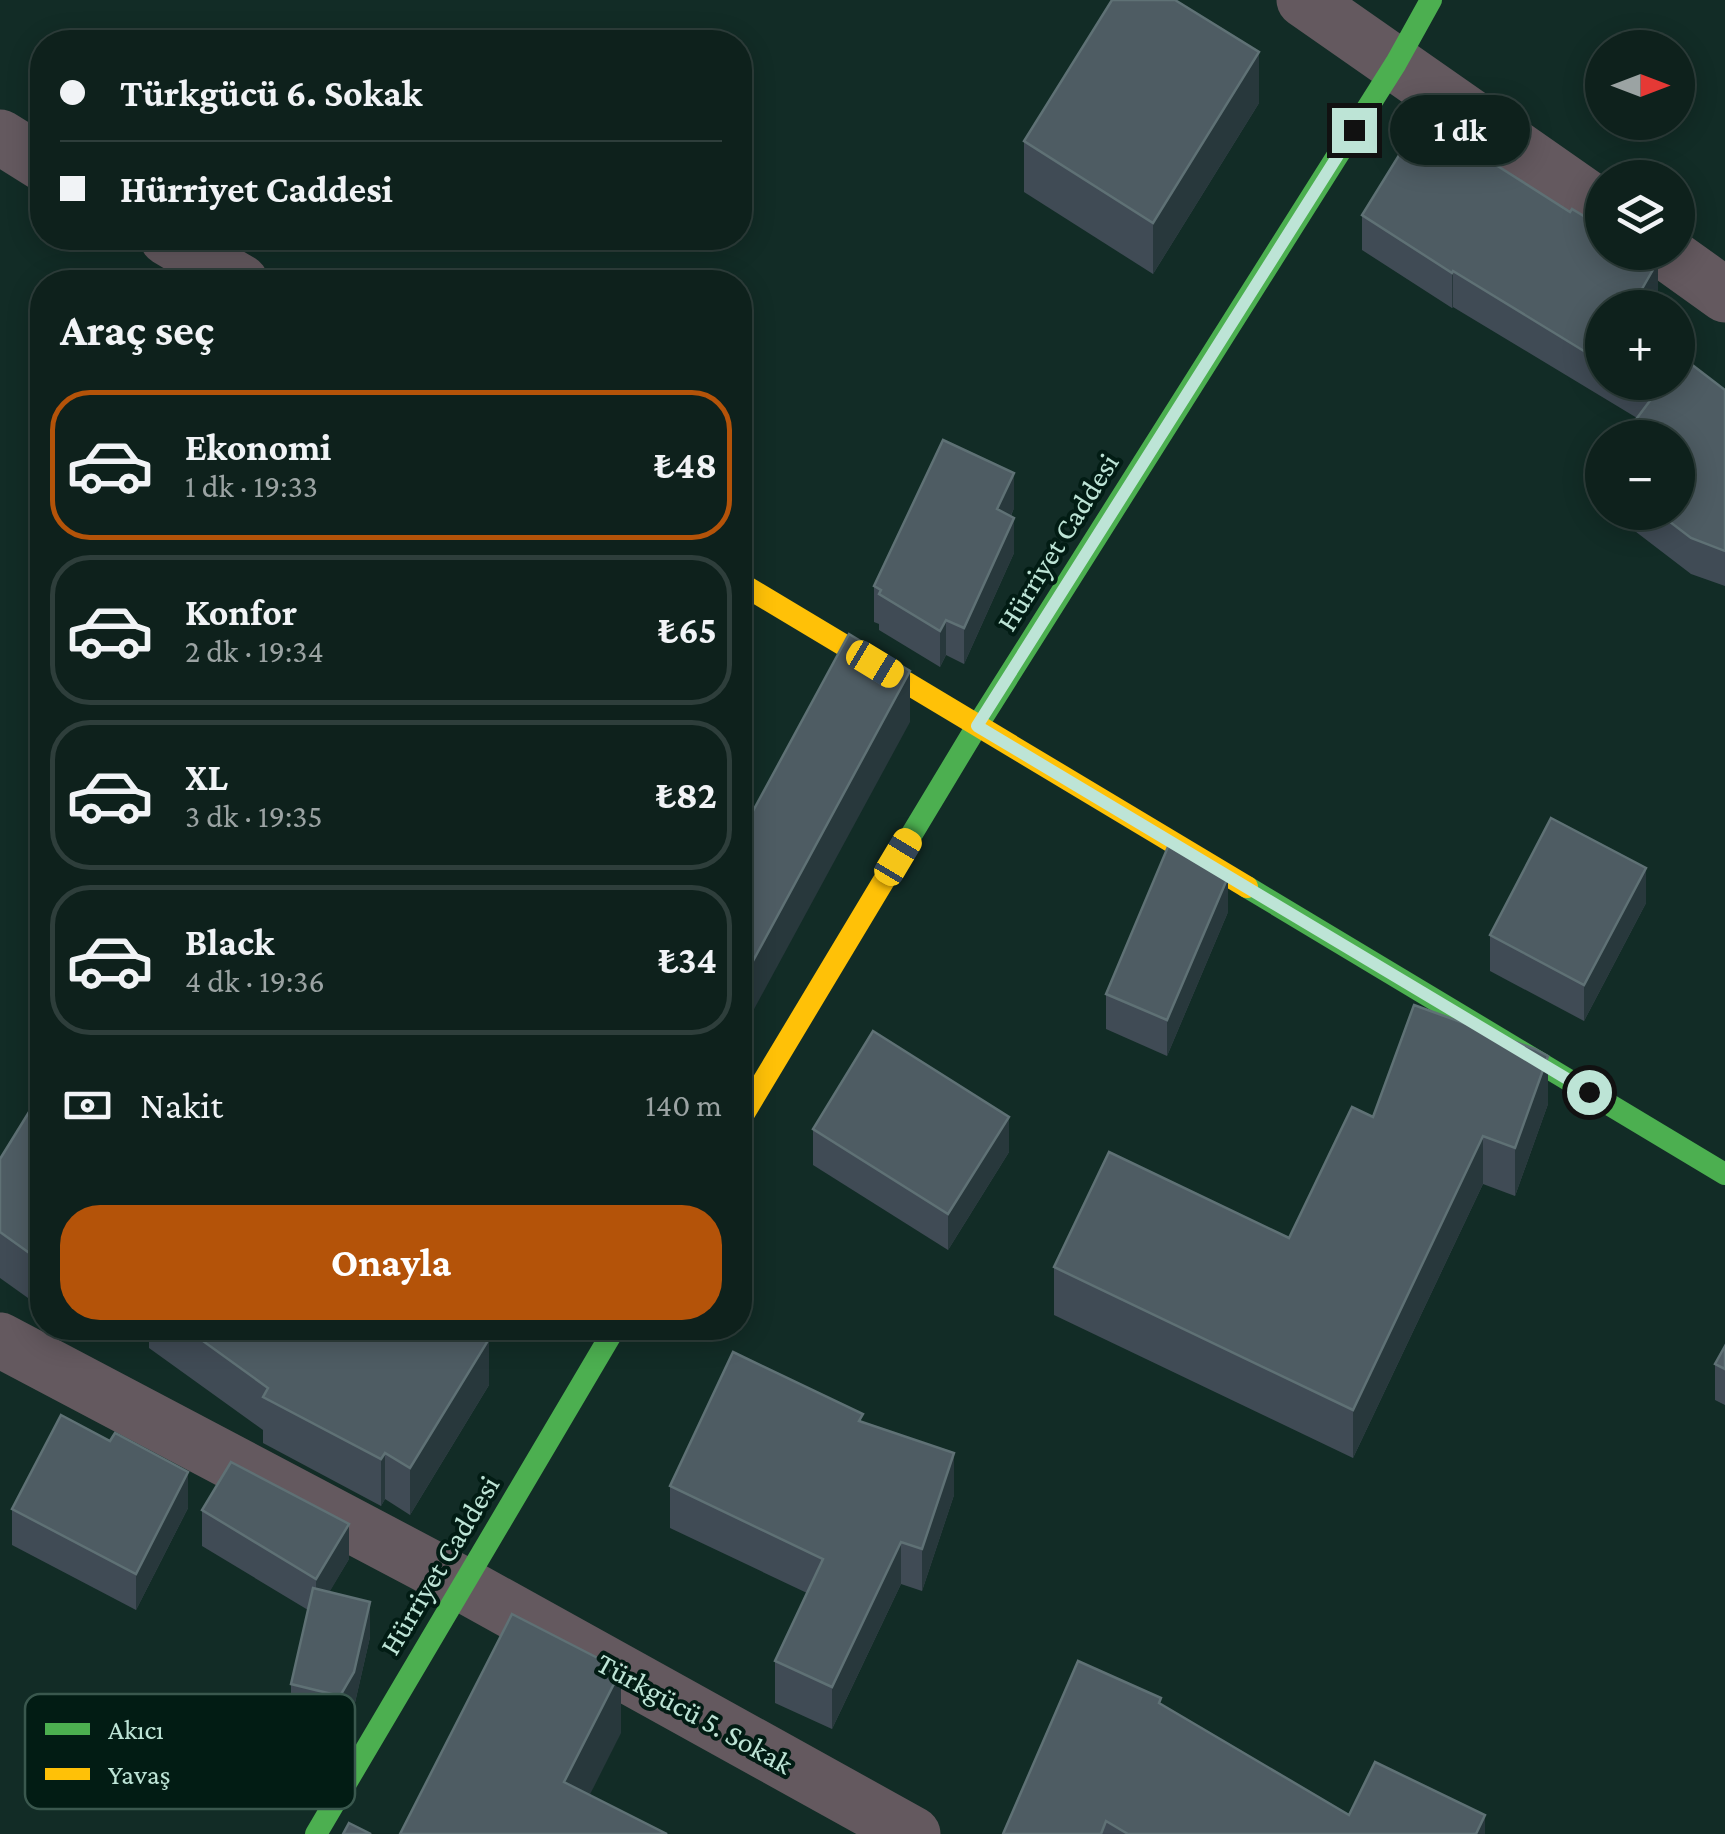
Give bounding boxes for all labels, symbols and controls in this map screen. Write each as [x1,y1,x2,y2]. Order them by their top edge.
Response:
north arrow [1585,30,1695,140]
map controls [1585,30,1695,530]
text: Türkgücü 6. Sokak [120,72,422,114]
callout: 1 dk [1389,95,1529,165]
route end [1332,108,1377,153]
text: 1 dk [1434,112,1487,148]
button: layers [1585,160,1695,270]
text: Hürriyet Caddesi [120,168,393,210]
button: + [1585,290,1695,400]
text: Araç seç [60,305,214,355]
icon: car [65,420,155,510]
button: − [1585,420,1695,530]
text: Ekonomi [185,426,331,468]
text: ₺48 [654,444,717,486]
street label: Hürriyet Caddesi [989,447,1126,637]
text: 1 dk · 19:33 [185,468,318,504]
icon: car [65,585,155,675]
text: Konfor [185,591,297,633]
text: ₺65 [658,609,717,651]
text: 2 dk · 19:34 [185,633,324,669]
car [842,636,908,692]
icon: car [65,750,155,840]
text: XL [185,756,228,798]
text: ₺82 [656,774,717,816]
text: 3 dk · 19:35 [185,798,322,834]
car [870,824,926,890]
icon: car [65,915,155,1005]
text: Black [185,921,274,963]
text: ₺34 [658,939,717,981]
text: 4 dk · 19:36 [185,963,325,999]
route start [1567,1070,1612,1115]
icon: cash [60,1078,115,1133]
text: Nakit [140,1084,223,1126]
text: 140 m [645,1087,722,1123]
button: Onayla [60,1205,722,1320]
street label: Hürriyet Caddesi [373,1469,506,1661]
street label: Türkgücü 5. Sokak [591,1646,799,1782]
legend [25,1694,355,1809]
text: Akıcı [108,1714,164,1745]
text: Yavaş [108,1759,171,1790]

